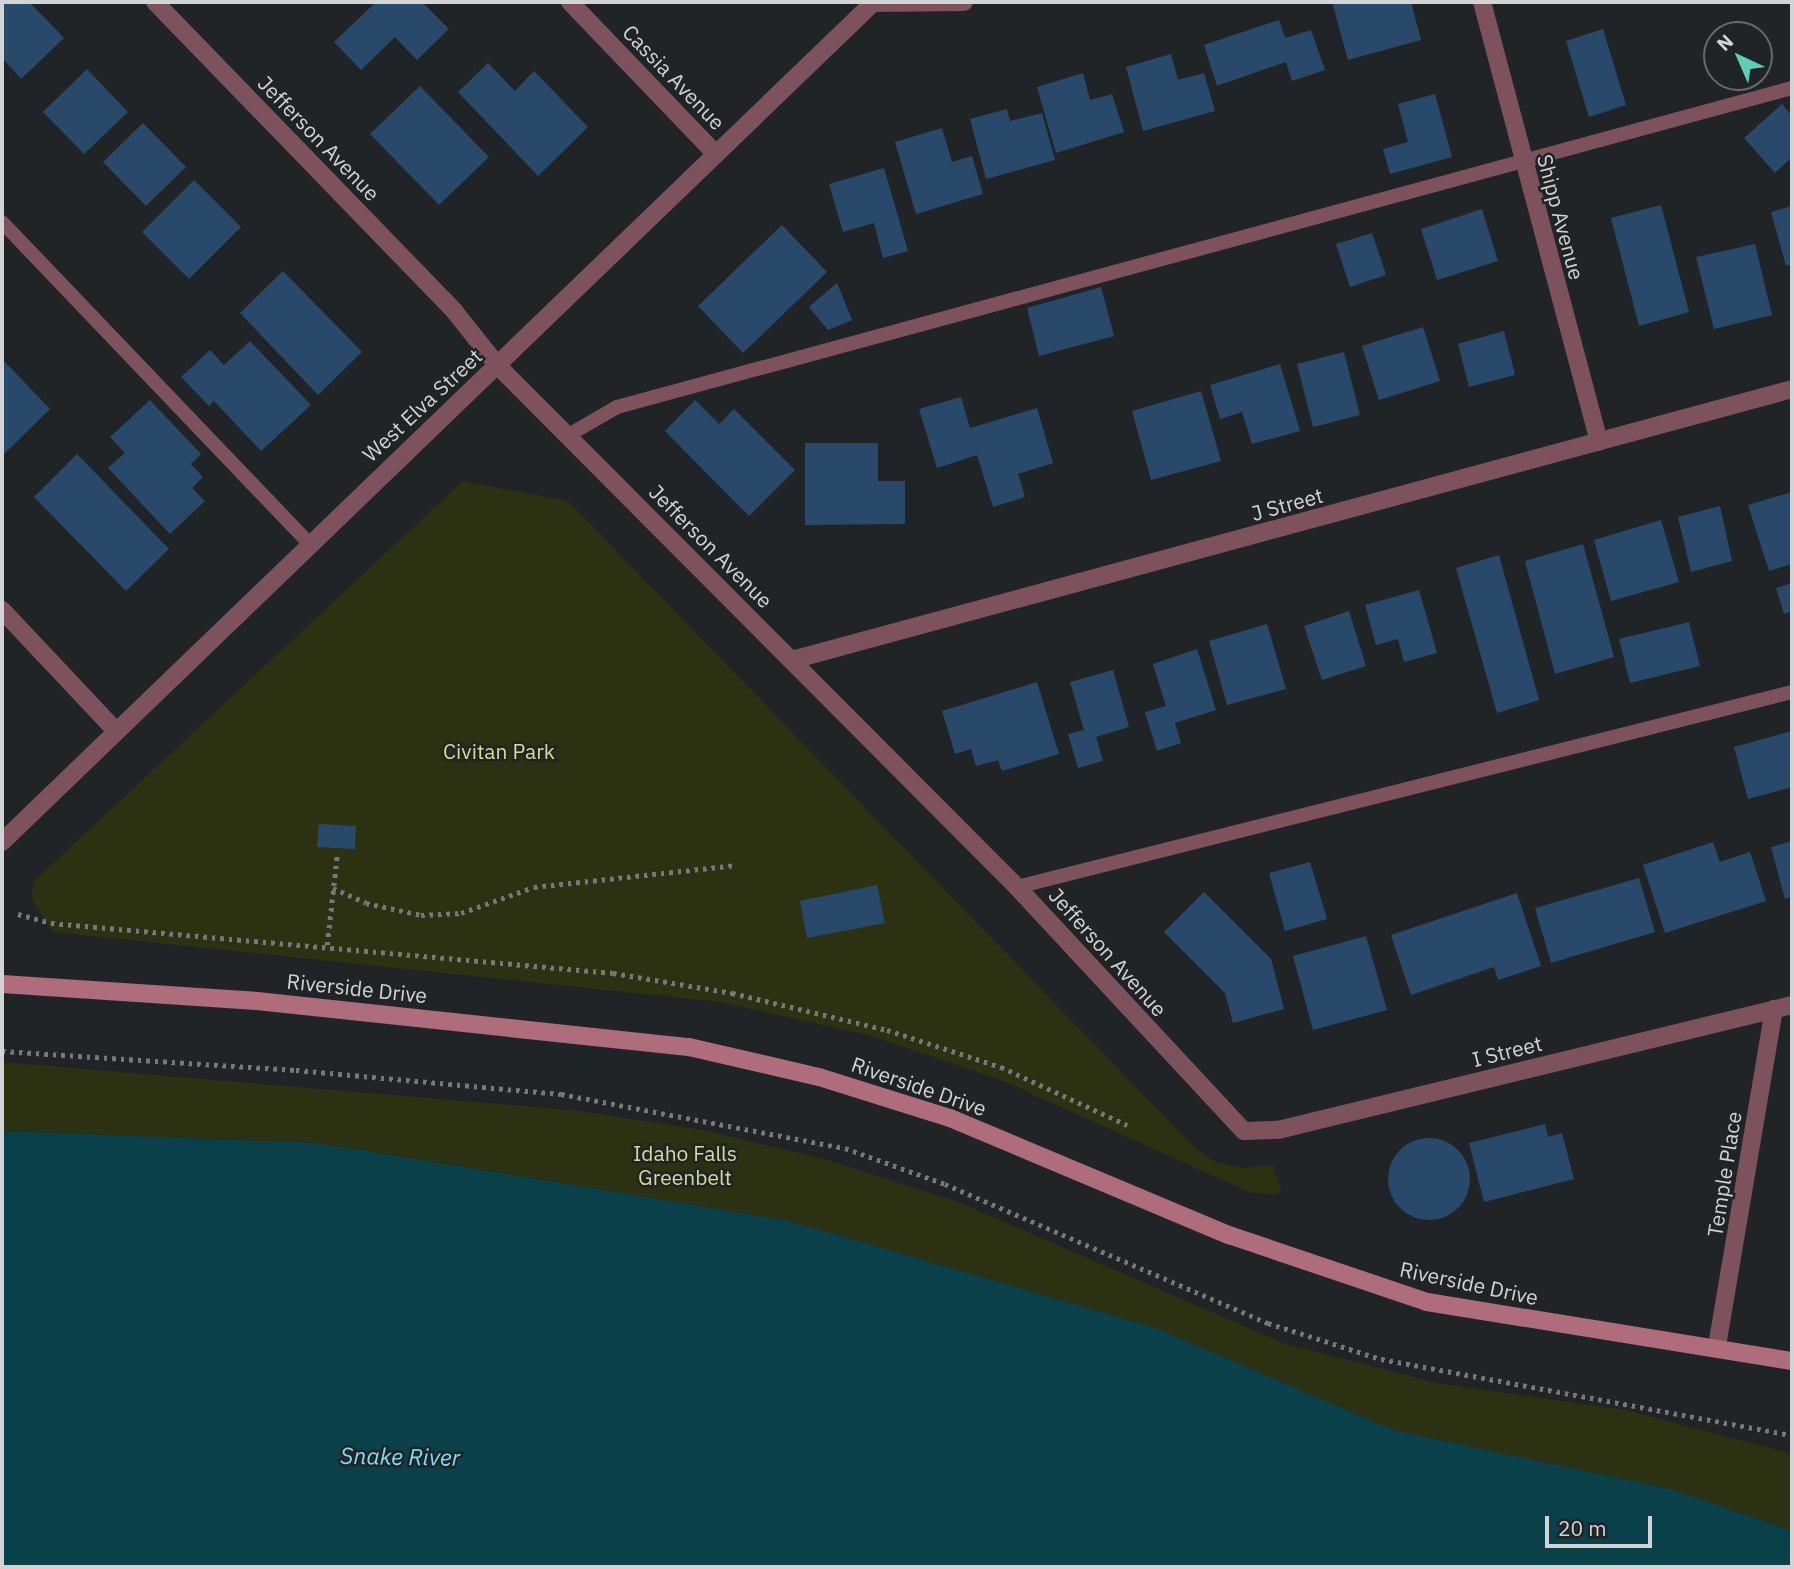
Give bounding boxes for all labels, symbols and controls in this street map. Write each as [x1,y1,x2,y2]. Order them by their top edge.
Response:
street label: Cassia Avenue [618,19,730,135]
north arrow [1703,21,1773,91]
text: N [1712,29,1738,56]
street label: Jefferson Avenue [253,70,385,206]
street label: Shipp Avenue [1532,152,1590,282]
street label: West Elva Street [357,343,487,467]
street label: Jefferson Avenue [644,479,778,613]
street label: J Street [1248,482,1326,526]
park label: Civitan Park [443,738,555,764]
street label: Jefferson Avenue [1044,883,1172,1021]
street label: Riverside Drive [286,968,428,1008]
street label: I Street [1470,1030,1544,1072]
street label: Riverside Drive [848,1051,990,1121]
street label: Temple Place [1702,1110,1746,1238]
park label: Idaho Falls Greenbelt [633,1140,737,1190]
street label: Riverside Drive [1397,1256,1541,1310]
water label: Snake River [340,1441,460,1471]
scale bar [1549,1502,1656,1546]
text: 20 m [1558,1514,1607,1542]

